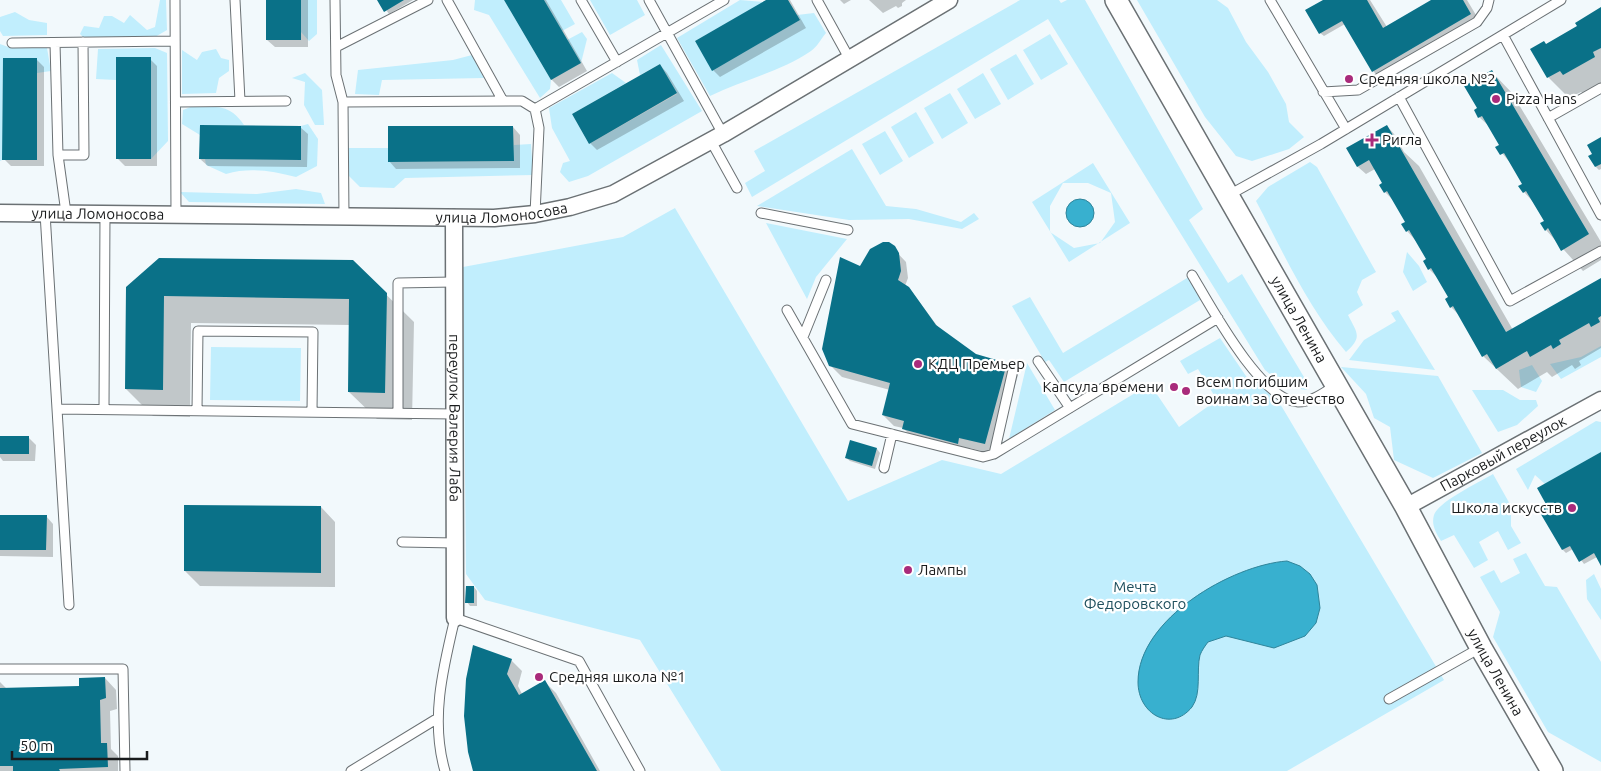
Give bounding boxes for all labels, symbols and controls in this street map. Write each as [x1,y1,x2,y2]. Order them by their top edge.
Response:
place label: Средняя школа №2 [1359,70,1496,87]
marker: Средняя школа №2 [1343,73,1355,85]
place label: Pizza Hans [1506,90,1577,107]
marker: Pizza Hans [1490,93,1502,105]
place label: Ригла [1382,131,1422,148]
marker: Ригла [1366,134,1378,146]
street label: улица Ломоносова [436,199,569,226]
street label: улица Ломоносова [32,204,164,223]
street label: улица Ленина [1268,273,1331,366]
street label: переулок Валерия Лаба [446,334,464,502]
place label: КДЦ Премьер [928,355,1025,372]
marker: КДЦ Премьер [912,358,924,370]
place label: Всем погибшим воинам за Отечество [1196,373,1345,407]
place label: Капсула времени [1042,378,1164,395]
marker: Капсула времени [1168,381,1180,393]
marker: Всем погибшим воинам за Отечество [1180,385,1192,397]
street label: Парковый переулок [1437,412,1569,495]
place label: Школа искусств [1451,499,1562,516]
marker: Школа искусств [1566,502,1578,514]
place label: Лампы [918,561,967,578]
marker: Лампы [902,564,914,576]
park label: Мечта Федоровского [1084,578,1186,612]
street label: улица Ленина [1464,626,1527,719]
place label: Средняя школа №1 [549,668,686,685]
marker: Средняя школа №1 [533,671,545,683]
scale bar [12,728,148,760]
text: 50 m [20,737,53,754]

